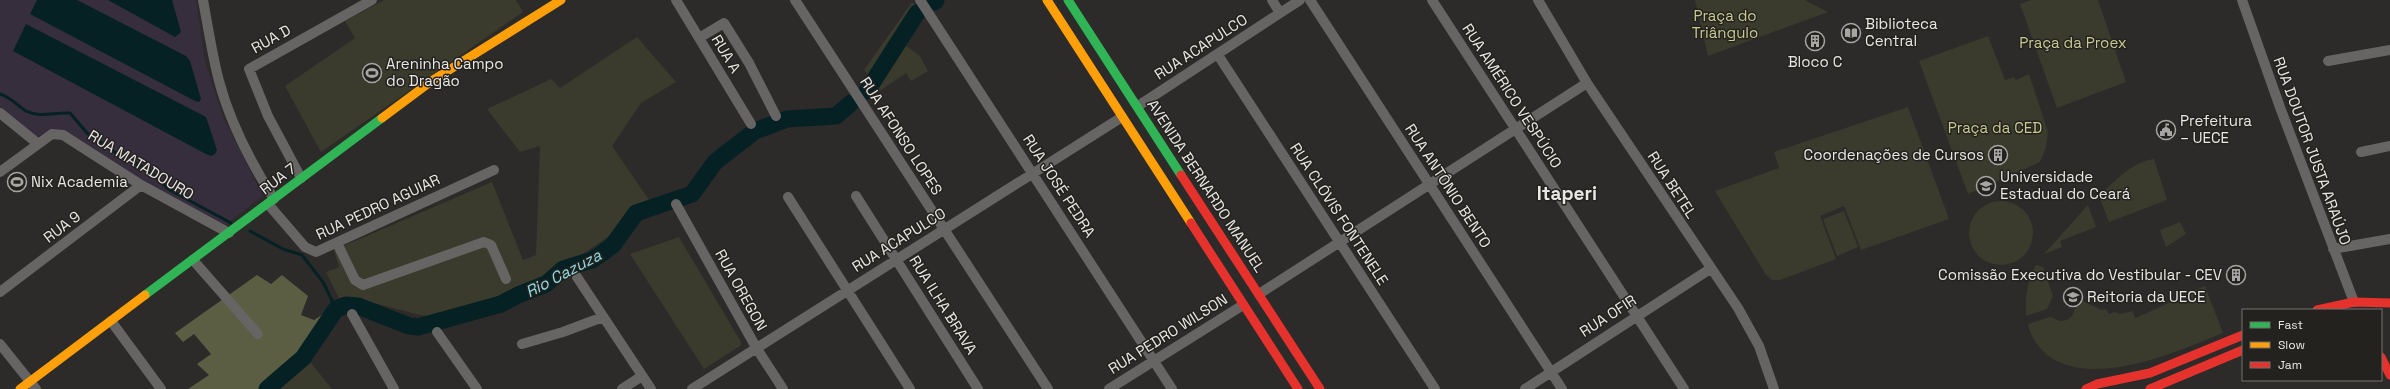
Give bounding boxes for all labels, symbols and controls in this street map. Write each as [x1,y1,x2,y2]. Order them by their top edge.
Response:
park label: Praça do Triângulo [1692,6,1758,42]
street label: RUA ACAPULCO [1151,9,1251,84]
place label: Biblioteca Central [1865,14,1938,50]
street label: RUA D [248,20,294,57]
street label: RUA AMÉRICO VESPÚCIO [1459,20,1566,172]
library icon: Biblioteca Central [1840,22,1862,44]
building icon: Bloco C [1804,30,1826,52]
street label: RUA A [708,31,746,77]
park label: Praça da Proex [2019,33,2127,52]
place label: Bloco C [1788,52,1842,71]
place label: Areninha Campo do Dragão [386,54,504,90]
street label: RUA DOUTOR JUSTA ARAÚJO [2269,54,2355,248]
sports icon: Areninha Campo do Dragão [361,62,383,84]
street label: RUA AFONSO LOPES [856,73,947,198]
street label: AVENIDA BERNARDO MANUEL [1143,96,1270,276]
place label: Prefeitura – UECE [2180,111,2252,147]
park label: Praça da CED [1948,118,2042,137]
public building icon: Prefeitura – UECE [2155,119,2177,141]
street label: RUA ANTÔNIO BENTO [1401,120,1496,251]
street label: RUA MATADOURO [85,125,198,204]
street label: RUA JOSÉ PEDRA [1019,131,1100,241]
street label: RUA CLÓVIS FONTENELE [1286,139,1393,288]
building icon: Coordenações de Cursos [1987,144,2009,166]
place label: Coordenações de Cursos [1804,145,1984,164]
street label: RUA BETEL [1644,148,1701,222]
street label: RUA 7 [256,159,300,198]
place label: Universidade Estadual do Ceará [2000,167,2131,203]
street label: RUA PEDRO AGUIAR [313,169,443,244]
sports icon: Nix Academia [6,171,28,193]
place label: Nix Academia [31,172,128,191]
school or university icon: Universidade Estadual do Ceará [1975,175,1997,197]
district label: Itaperi [1537,181,1597,206]
street label: RUA ACAPULCO [848,203,949,276]
street label: RUA 9 [39,207,84,247]
water label: Rio Cazuza [522,244,606,302]
street label: RUA OREGON [711,246,772,334]
street label: RUA ILHA BRAVA [905,252,982,358]
building icon: Comissão Executiva do Vestibular - CEV [2225,264,2247,286]
place label: Comissão Executiva do Vestibular - CEV [1938,265,2222,284]
school or university icon: Reitoria da UECE [2062,286,2084,308]
place label: Reitoria da UECE [2087,287,2205,306]
street label: RUA PEDRO WILSON [1105,289,1231,378]
street label: RUA OFIR [1576,290,1640,341]
legend [2242,309,2382,381]
text: Fast [2278,317,2303,333]
text: Slow [2278,337,2305,353]
text: Jam [2278,357,2302,373]

